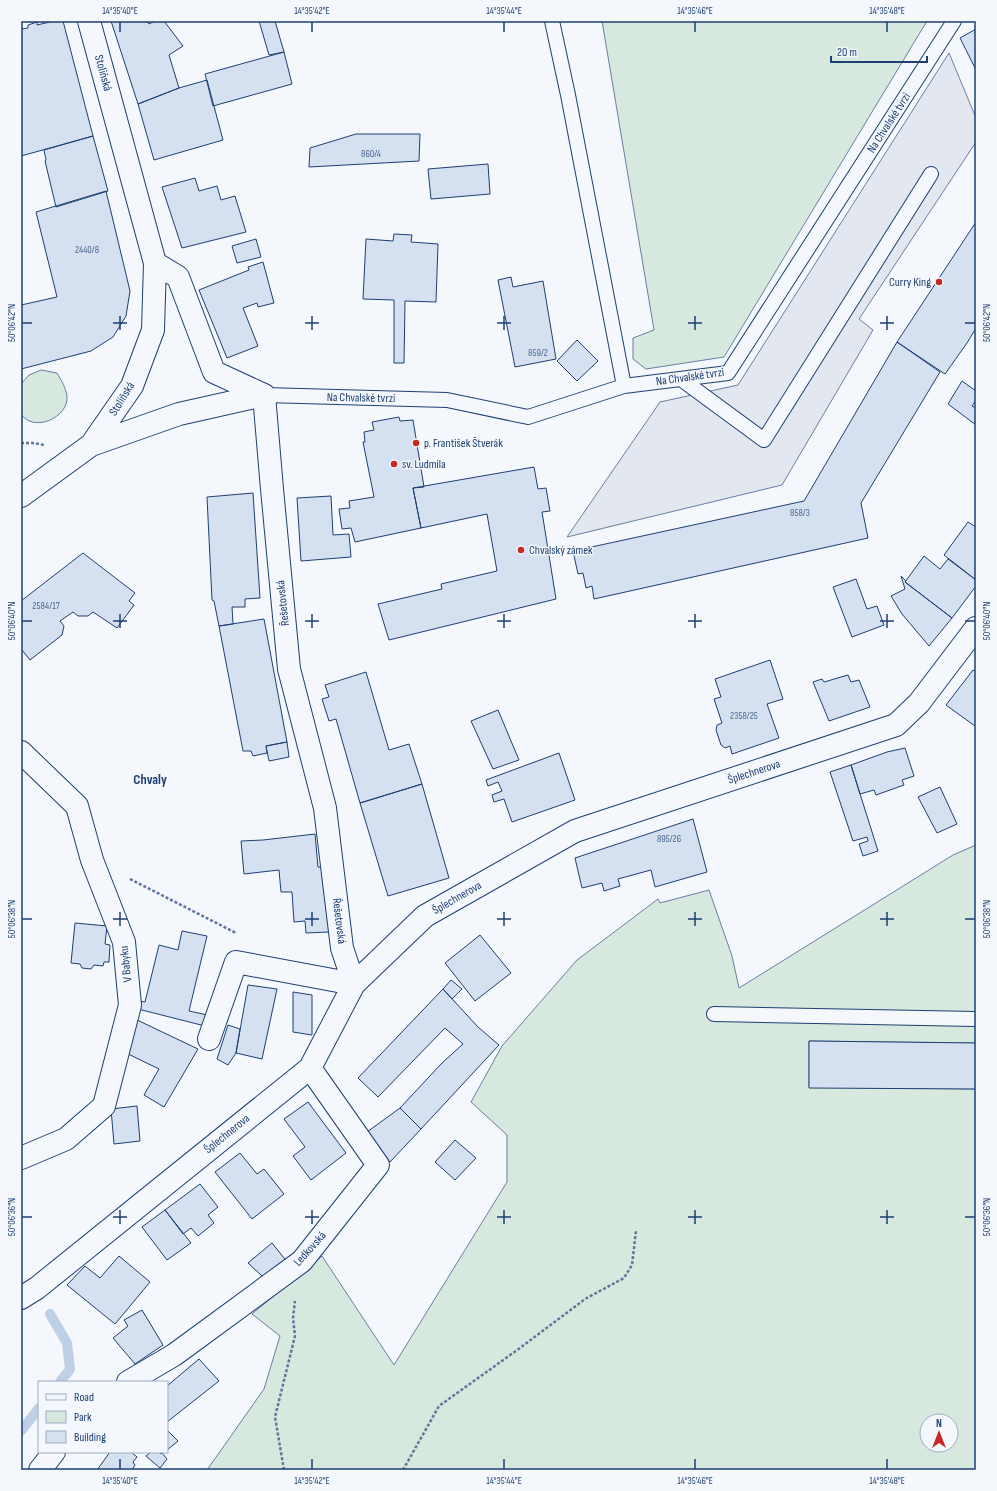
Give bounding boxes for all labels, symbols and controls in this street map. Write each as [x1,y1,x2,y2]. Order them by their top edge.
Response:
text: 14°35'40"E [102,5,138,17]
text: 14°35'42"E [294,5,330,17]
text: 14°35'44"E [486,5,522,17]
text: 14°35'46"E [677,5,713,17]
text: 14°35'48"E [869,5,905,17]
scale bar [831,38,927,64]
text: 20 m [837,45,857,60]
street label: Stoliňská [91,53,115,93]
street label: Na Chvalské tvrzi [864,90,914,156]
house number: 860/4 [361,148,381,160]
house number: 2440/8 [75,244,99,256]
place label: Curry King [889,275,931,290]
marker: Curry King [934,277,944,287]
text: 50°06'42"N [6,304,18,342]
text: 50°06'42"N [981,304,993,342]
house number: 859/2 [528,347,548,359]
street label: Na Chvalské tvrzi [655,365,725,389]
street label: Stoliňská [106,379,138,419]
street label: Na Chvalské tvrzi [327,390,395,406]
place label: p. František Štverák [424,436,503,451]
marker: p. František Štverák [411,438,421,448]
place label: sv. Ludmila [402,457,446,472]
marker: sv. Ludmila [389,459,399,469]
house number: 858/3 [790,507,810,519]
place label: Chvalský zámek [529,543,593,558]
marker: Chvalský zámek [516,545,526,555]
street label: Řešetovská [273,579,293,627]
house number: 2584/17 [32,600,60,612]
text: 50°06'40"N [6,602,18,640]
text: 50°06'40"N [981,602,993,640]
house number: 2358/25 [730,710,758,722]
street label: Šplechnerova [726,756,782,788]
district label: Chvaly [133,771,167,788]
house number: 895/26 [657,833,681,845]
street label: Šplechnerova [430,878,485,918]
street label: Řešetovská [329,897,349,945]
text: 50°06'38"N [6,900,18,938]
text: 50°06'38"N [981,900,993,938]
street label: V Babyku [117,945,135,983]
street label: Šplechnerova [201,1111,253,1157]
text: 50°06'36"N [6,1198,18,1236]
text: 50°06'36"N [981,1198,993,1236]
street label: Ledkovská [291,1228,330,1269]
legend [38,1381,168,1453]
text: Road [74,1390,94,1405]
text: Park [74,1410,92,1425]
north arrow [919,1413,959,1453]
text: N [936,1417,942,1430]
text: Building [74,1430,106,1445]
text: 14°35'40"E [102,1475,138,1487]
text: 14°35'42"E [294,1475,330,1487]
text: 14°35'44"E [486,1475,522,1487]
text: 14°35'46"E [677,1475,713,1487]
text: 14°35'48"E [869,1475,905,1487]

